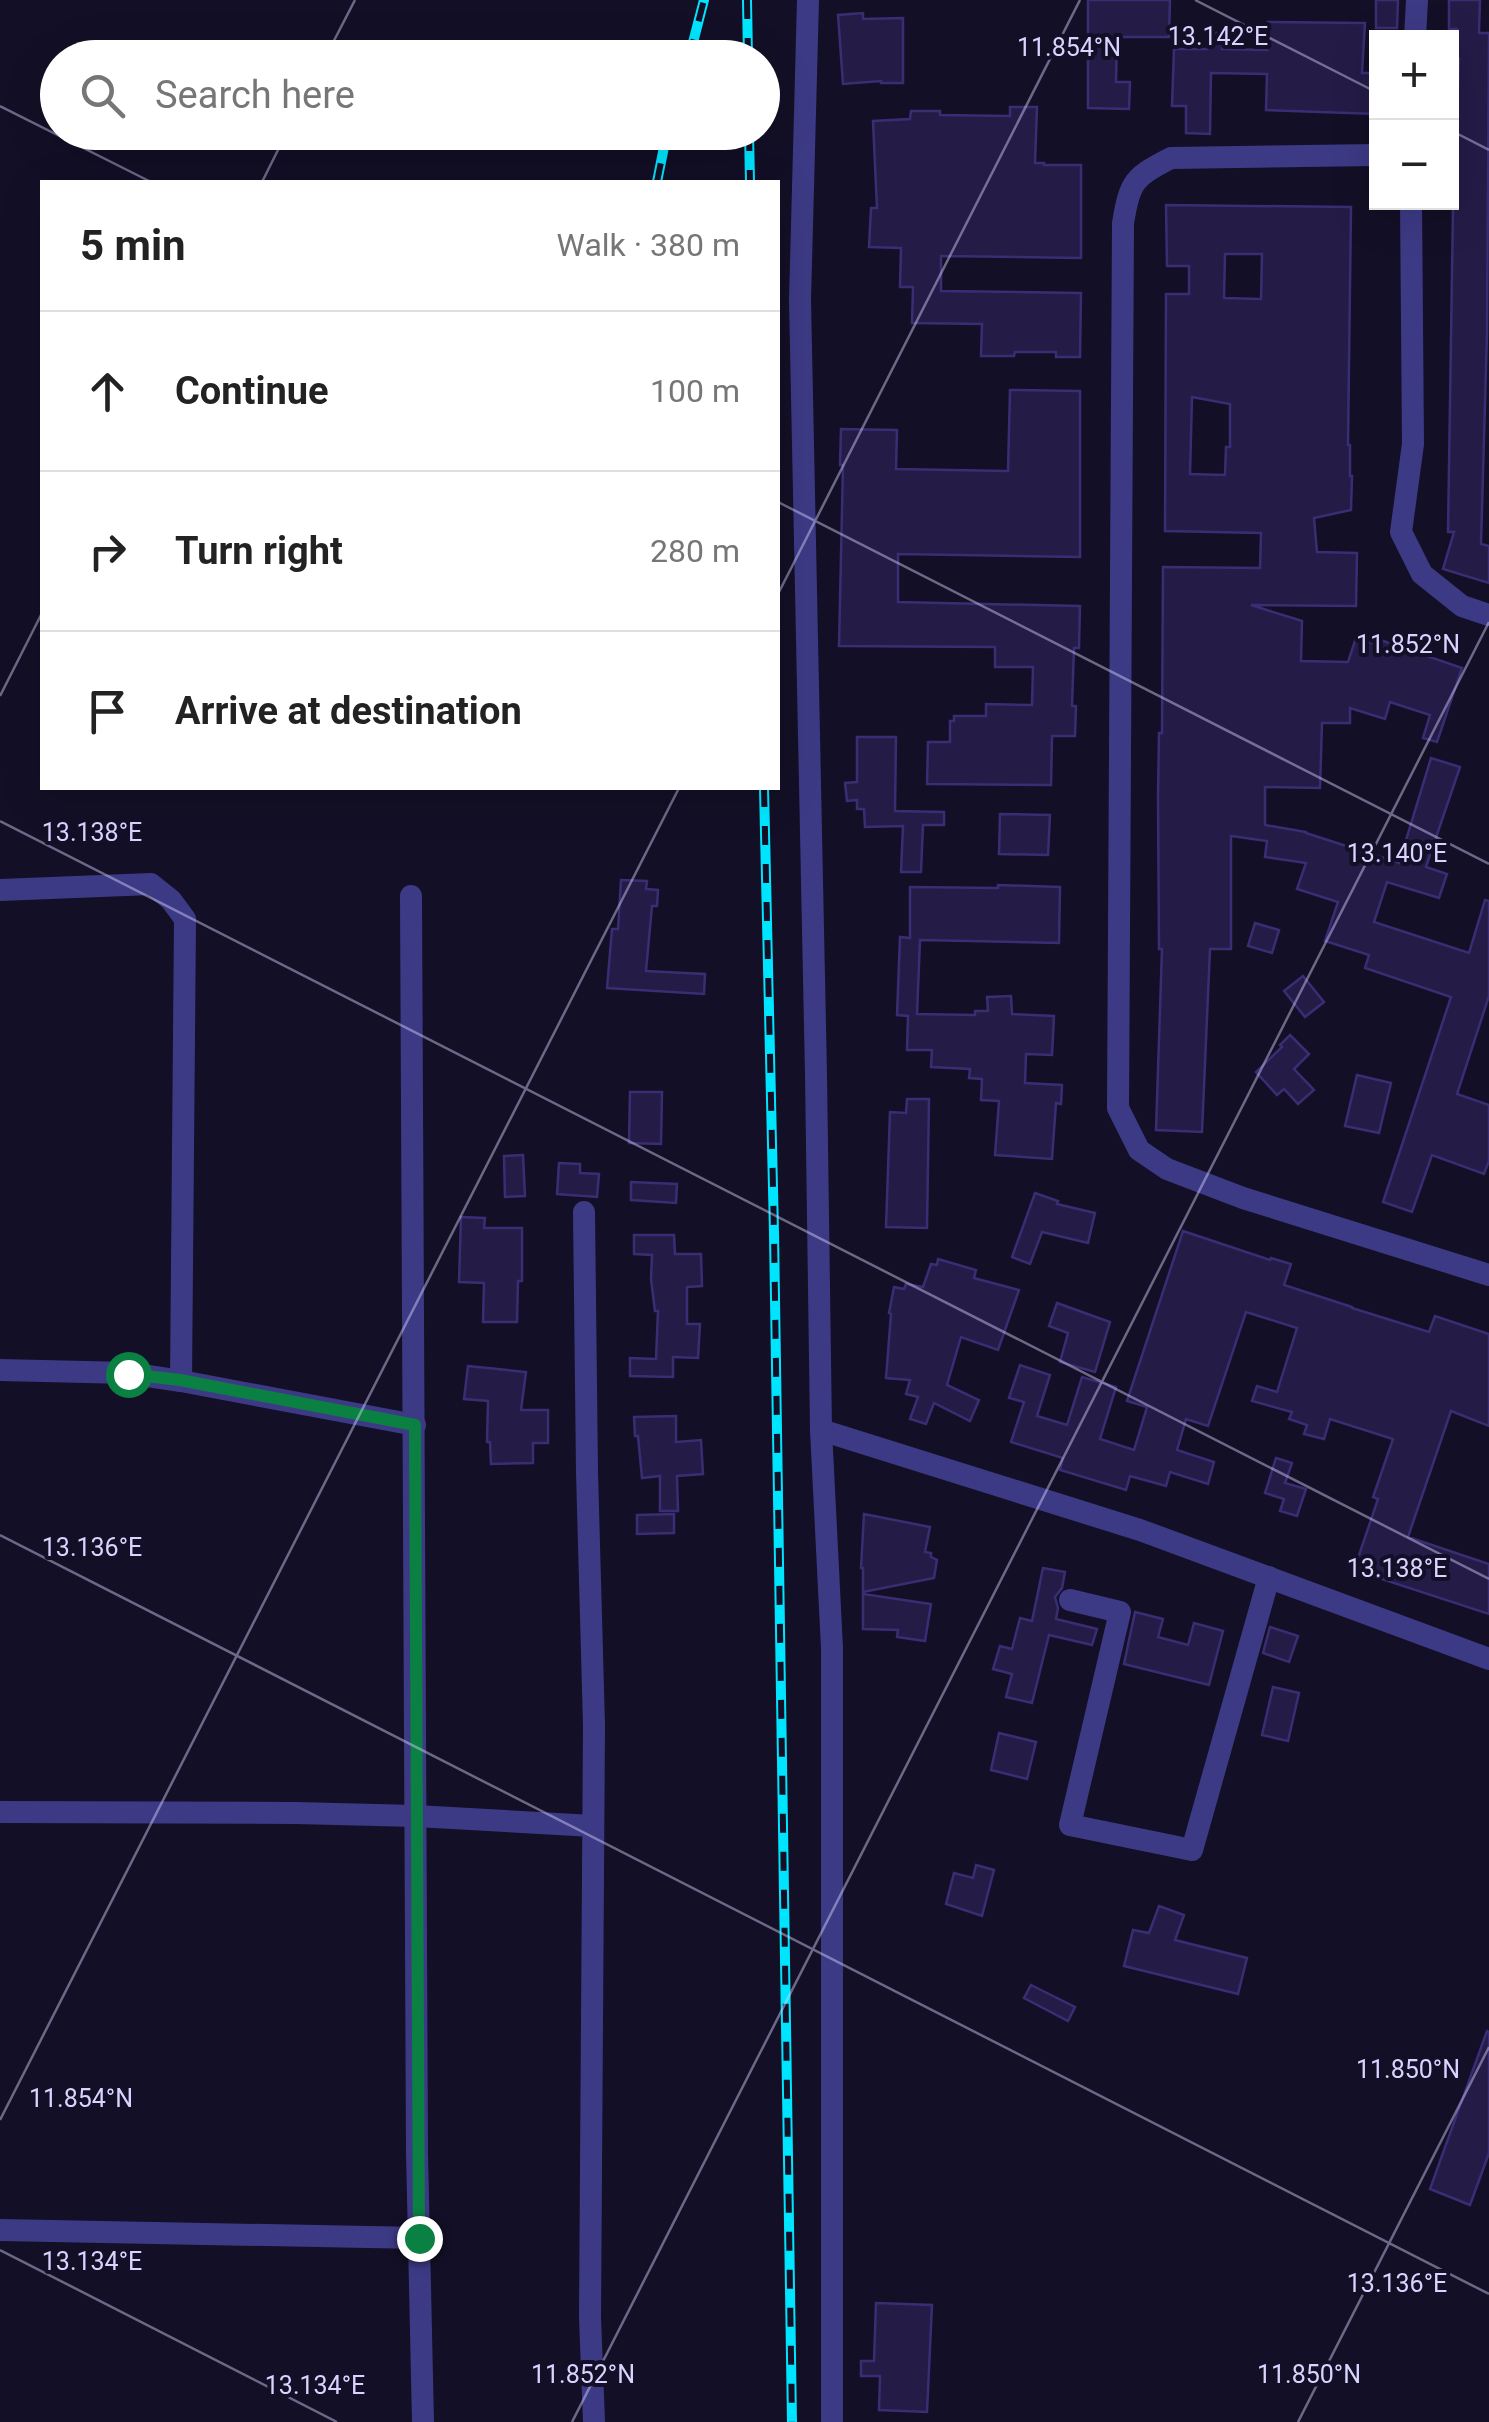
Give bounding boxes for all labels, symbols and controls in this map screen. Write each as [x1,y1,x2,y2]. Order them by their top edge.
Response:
text: 13.142°E [1168,22,1268,51]
map controls [1369,30,1459,210]
button: + [1369,30,1459,120]
text: 11.854°N [1017,33,1121,62]
search box [40,40,780,150]
icon: search [75,68,130,123]
text: Search here [155,73,355,117]
button: − [1369,120,1459,210]
text: 5 min [80,221,186,270]
text: Walk · 380 m [557,226,740,264]
icon: ahead [80,364,135,419]
text: Continue [175,369,329,413]
text: 100 m [650,372,740,410]
icon: right [80,524,135,579]
text: Turn right [175,529,343,573]
text: 280 m [650,532,740,570]
text: 11.852°N [1356,630,1460,659]
icon: arrive [80,684,135,739]
text: Arrive at destination [175,689,522,733]
text: 13.138°E [42,818,142,847]
text: 13.140°E [1347,839,1447,868]
route start [106,1352,152,1398]
text: 13.136°E [42,1533,142,1562]
text: 13.138°E [1347,1554,1447,1583]
text: 11.850°N [1356,2055,1460,2084]
text: 11.854°N [29,2084,133,2113]
route end [397,2216,443,2262]
text: 13.134°E [42,2247,142,2276]
text: 13.136°E [1347,2269,1447,2298]
text: 11.852°N [531,2360,635,2389]
text: 11.850°N [1257,2360,1361,2389]
text: 13.134°E [265,2371,365,2400]

